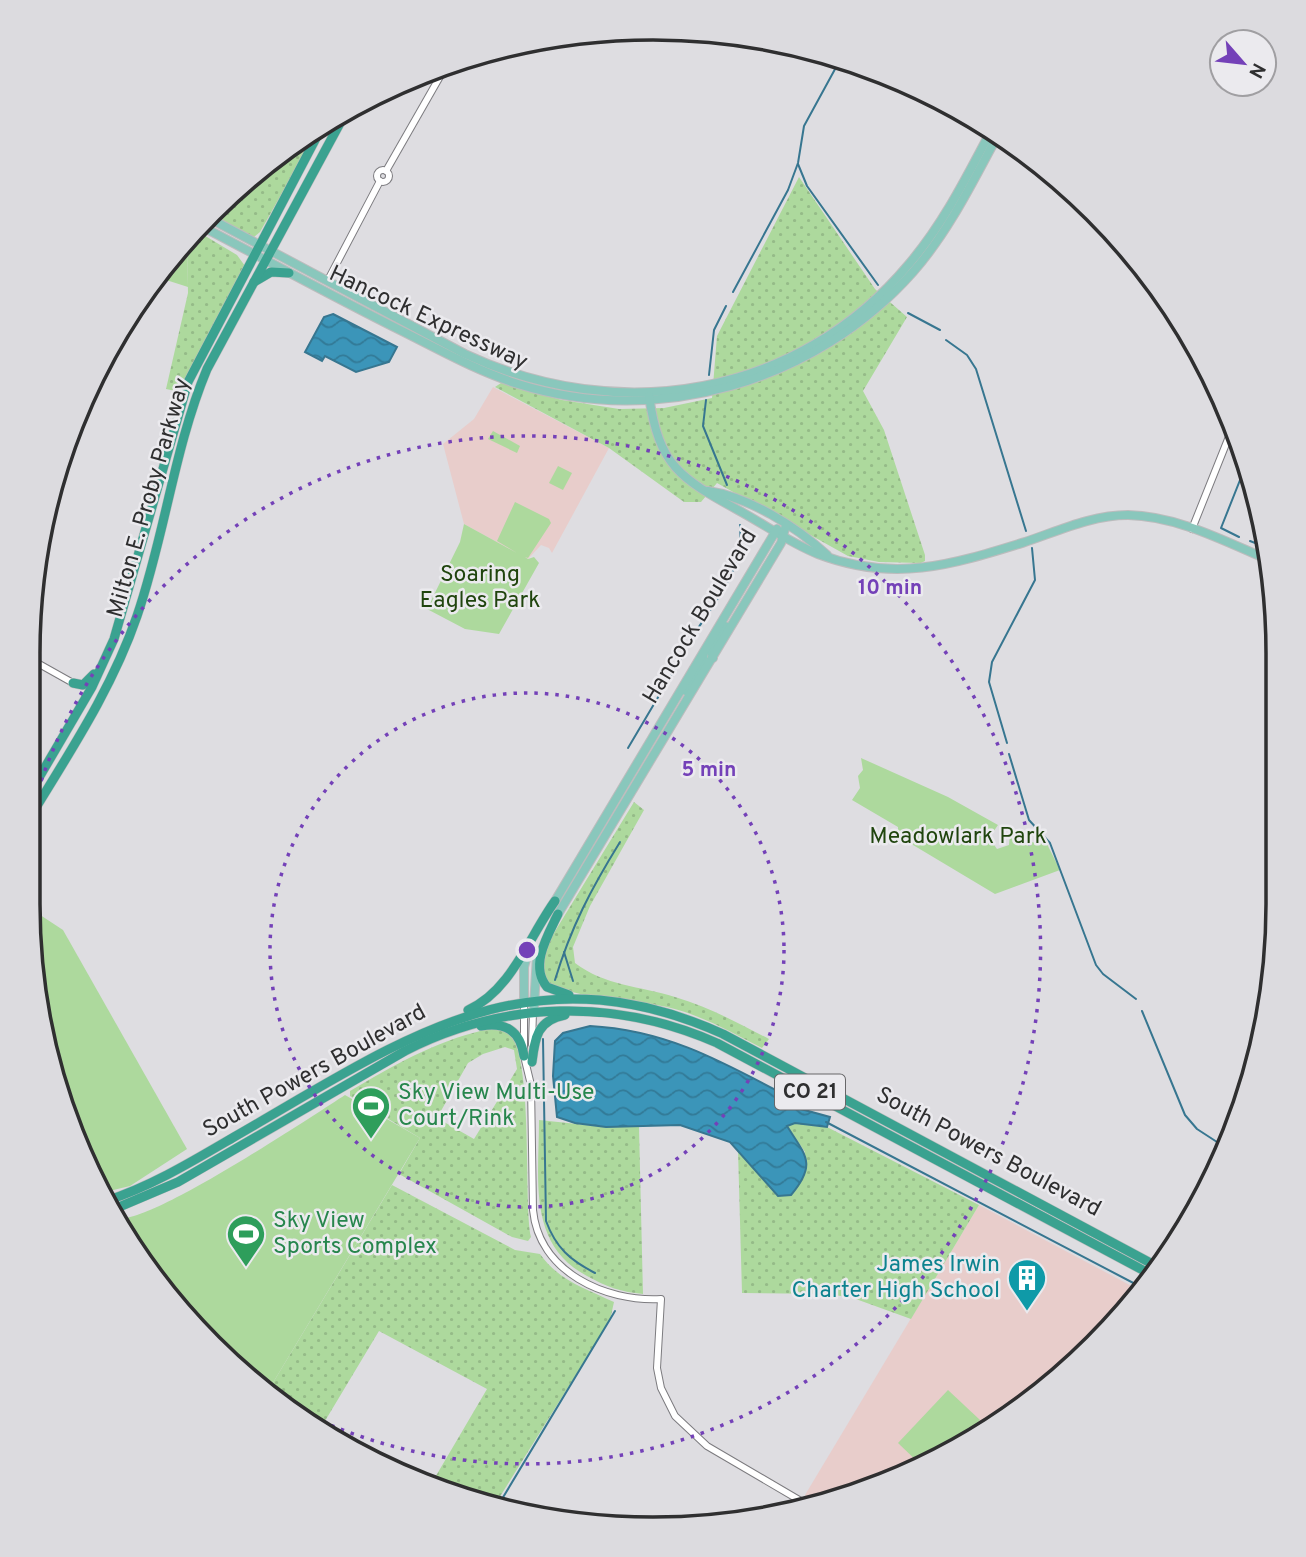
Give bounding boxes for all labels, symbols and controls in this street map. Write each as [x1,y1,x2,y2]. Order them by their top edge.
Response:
north arrow [1208,28,1278,98]
text: N [1242,58,1270,82]
street label: Hancock Expressway [324,260,532,378]
street label: Milton E. Proby Parkway [102,375,198,621]
street label: Hancock Boulevard [637,524,765,710]
park label: Soaring Eagles Park [420,561,540,616]
text: 10 min [858,575,922,602]
text: 5 min [682,757,736,784]
park label: Meadowlark Park [869,823,1047,852]
centre of rings [515,938,539,962]
street label: South Powers Boulevard [198,999,432,1145]
road number: CO 21 [775,1074,845,1110]
place label: Sky View Multi-Use Court/Rink [398,1079,594,1134]
street label: South Powers Boulevard [871,1081,1105,1225]
sports icon: Sky View Multi-Use Court/Rink [350,1085,392,1140]
place label: Sky View Sports Complex [273,1207,437,1262]
sports icon: Sky View Sports Complex [225,1213,267,1268]
place label: James Irwin Charter High School [791,1251,1000,1306]
building icon: James Irwin Charter High School [1006,1257,1048,1312]

